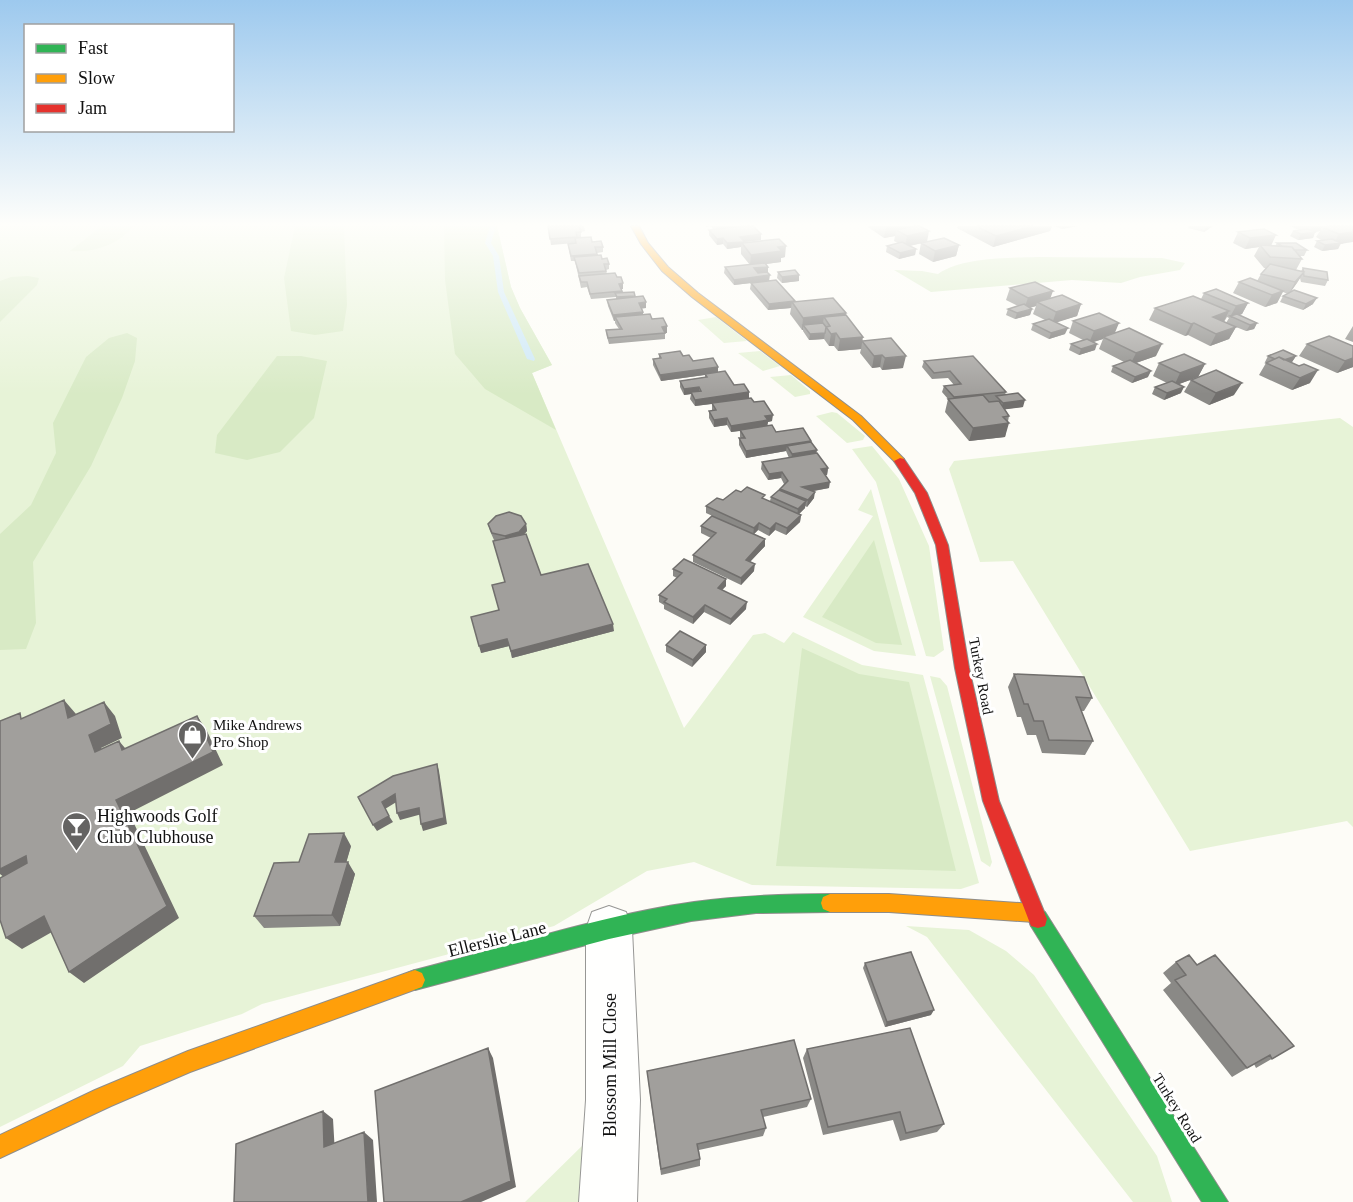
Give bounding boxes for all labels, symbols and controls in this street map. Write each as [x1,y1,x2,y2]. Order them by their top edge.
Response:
legend [24,24,234,132]
text: Fast [78,38,108,58]
text: Slow [78,68,115,88]
text: Jam [78,98,107,118]
street label: Turkey Road [966,636,996,716]
place label: Mike Andrews Pro Shop [213,717,302,750]
shop icon: Mike Andrews Pro Shop [176,718,208,760]
place label: Highwoods Golf Club Clubhouse [97,806,218,847]
bar icon: Highwoods Golf Club Clubhouse [60,810,92,852]
street label: Ellerslie Lane [446,917,548,961]
street label: Blossom Mill Close [600,993,620,1137]
street label: Turkey Road [1149,1071,1205,1146]

